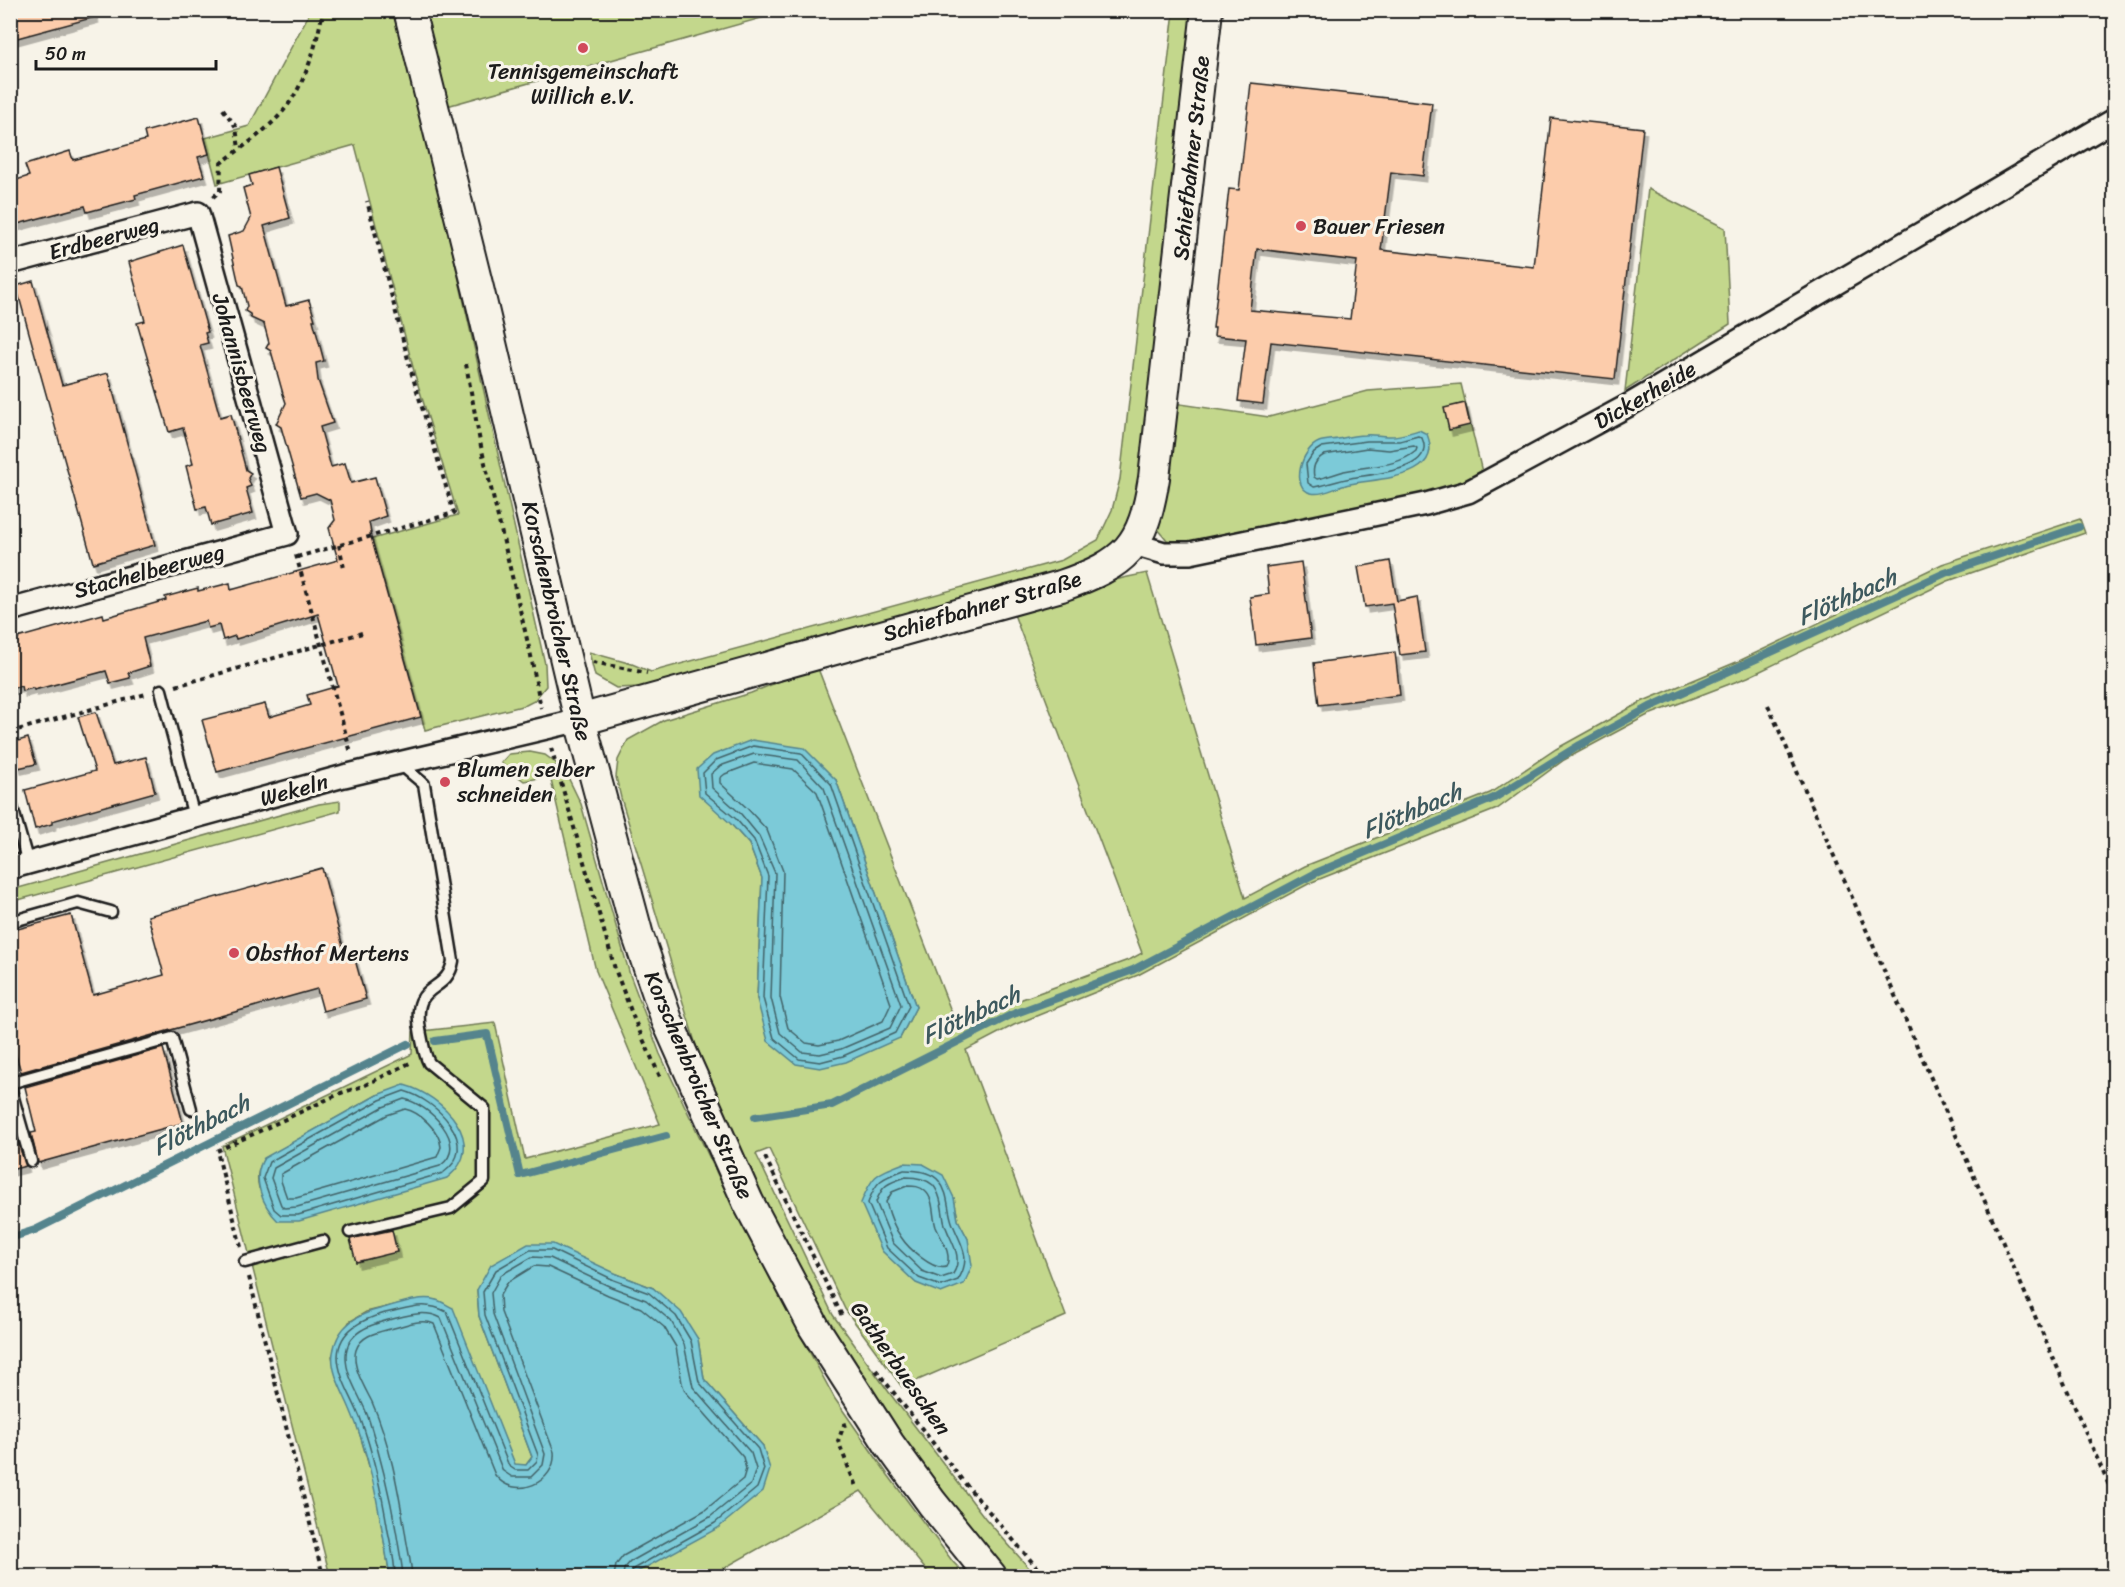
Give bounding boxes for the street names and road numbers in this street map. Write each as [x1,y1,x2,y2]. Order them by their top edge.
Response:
street label: Schiefbahner Straße [1161,54,1221,262]
street label: Erdbeerweg [44,205,164,271]
street label: Johannisbeerweg [200,288,283,457]
street label: Dickerheide [1586,350,1704,440]
street label: Korschenbroicher Straße [510,497,604,745]
street label: Stachelbeerweg [69,532,229,610]
street label: Schiefbahner Straße [878,559,1086,653]
street label: Wekeln [255,762,333,818]
street label: Korschenbroicher Straße [633,964,765,1206]
street label: Gatherbueschen [840,1292,962,1444]

